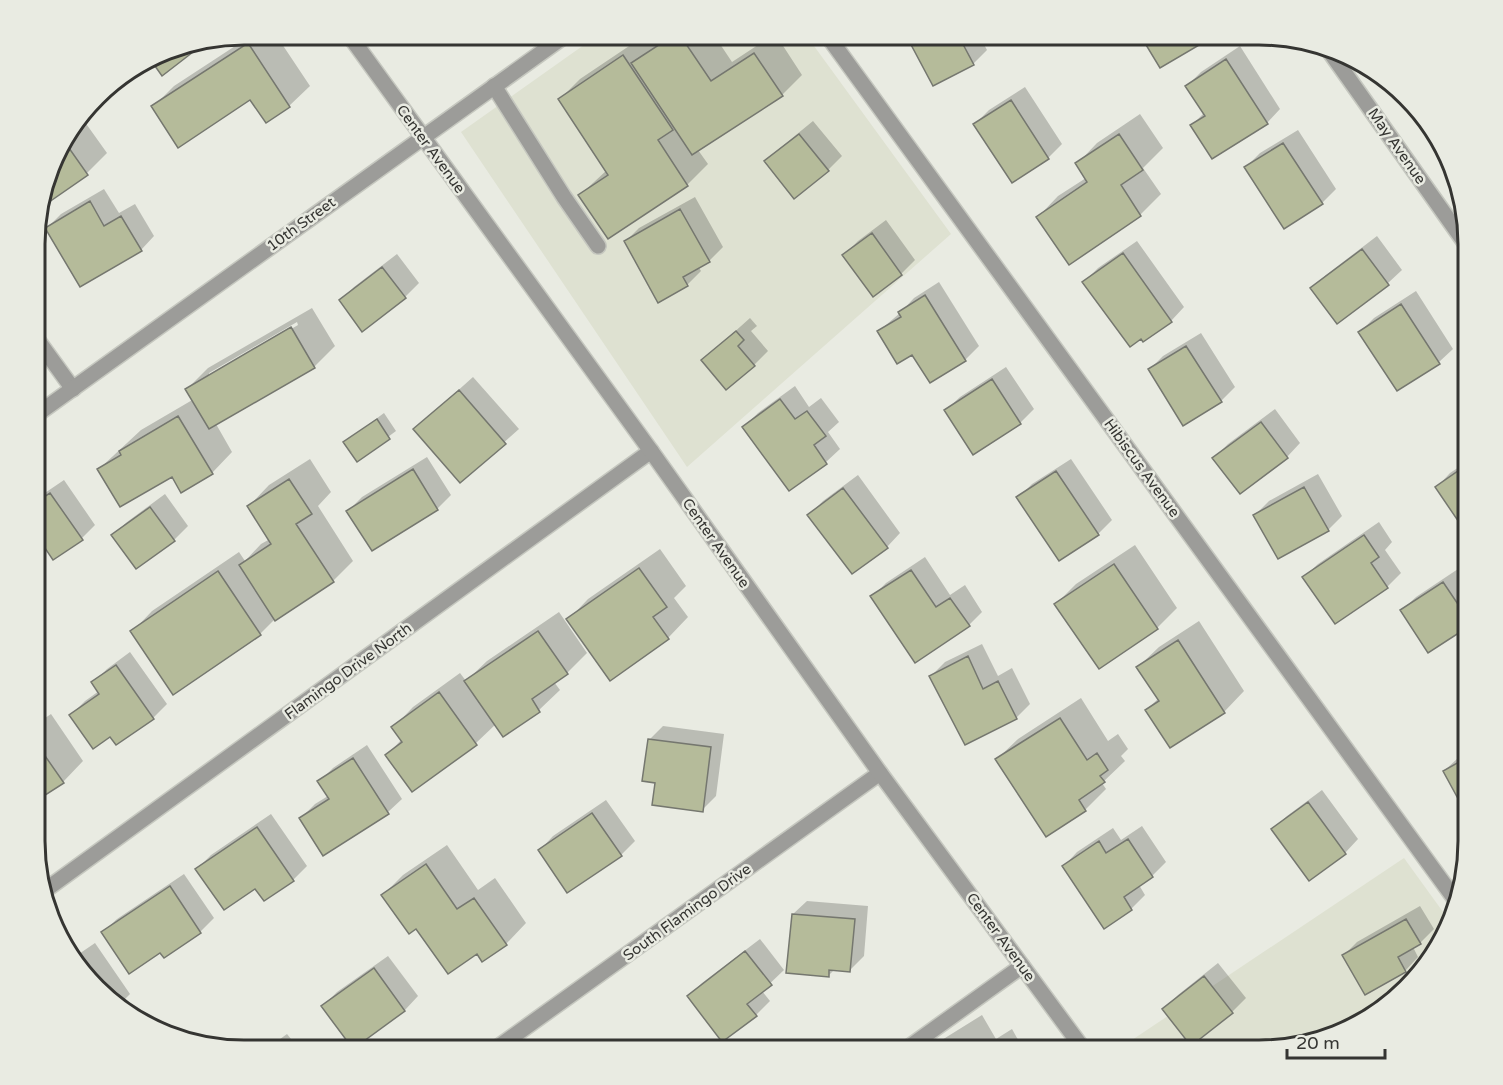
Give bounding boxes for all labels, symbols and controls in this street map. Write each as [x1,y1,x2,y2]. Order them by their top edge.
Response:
street label: Center Avenue [393,101,469,197]
street label: May Avenue [1364,105,1430,187]
street label: 10th Street [263,193,339,255]
street label: Hibiscus Avenue [1100,415,1184,521]
street label: Center Avenue [678,495,754,591]
street label: Flamingo Drive North [281,619,415,723]
street label: South Flamingo Drive [620,860,754,964]
street label: Center Avenue [963,889,1039,985]
scale bar [1287,1022,1384,1060]
text: 20 m [1296,1032,1340,1054]

